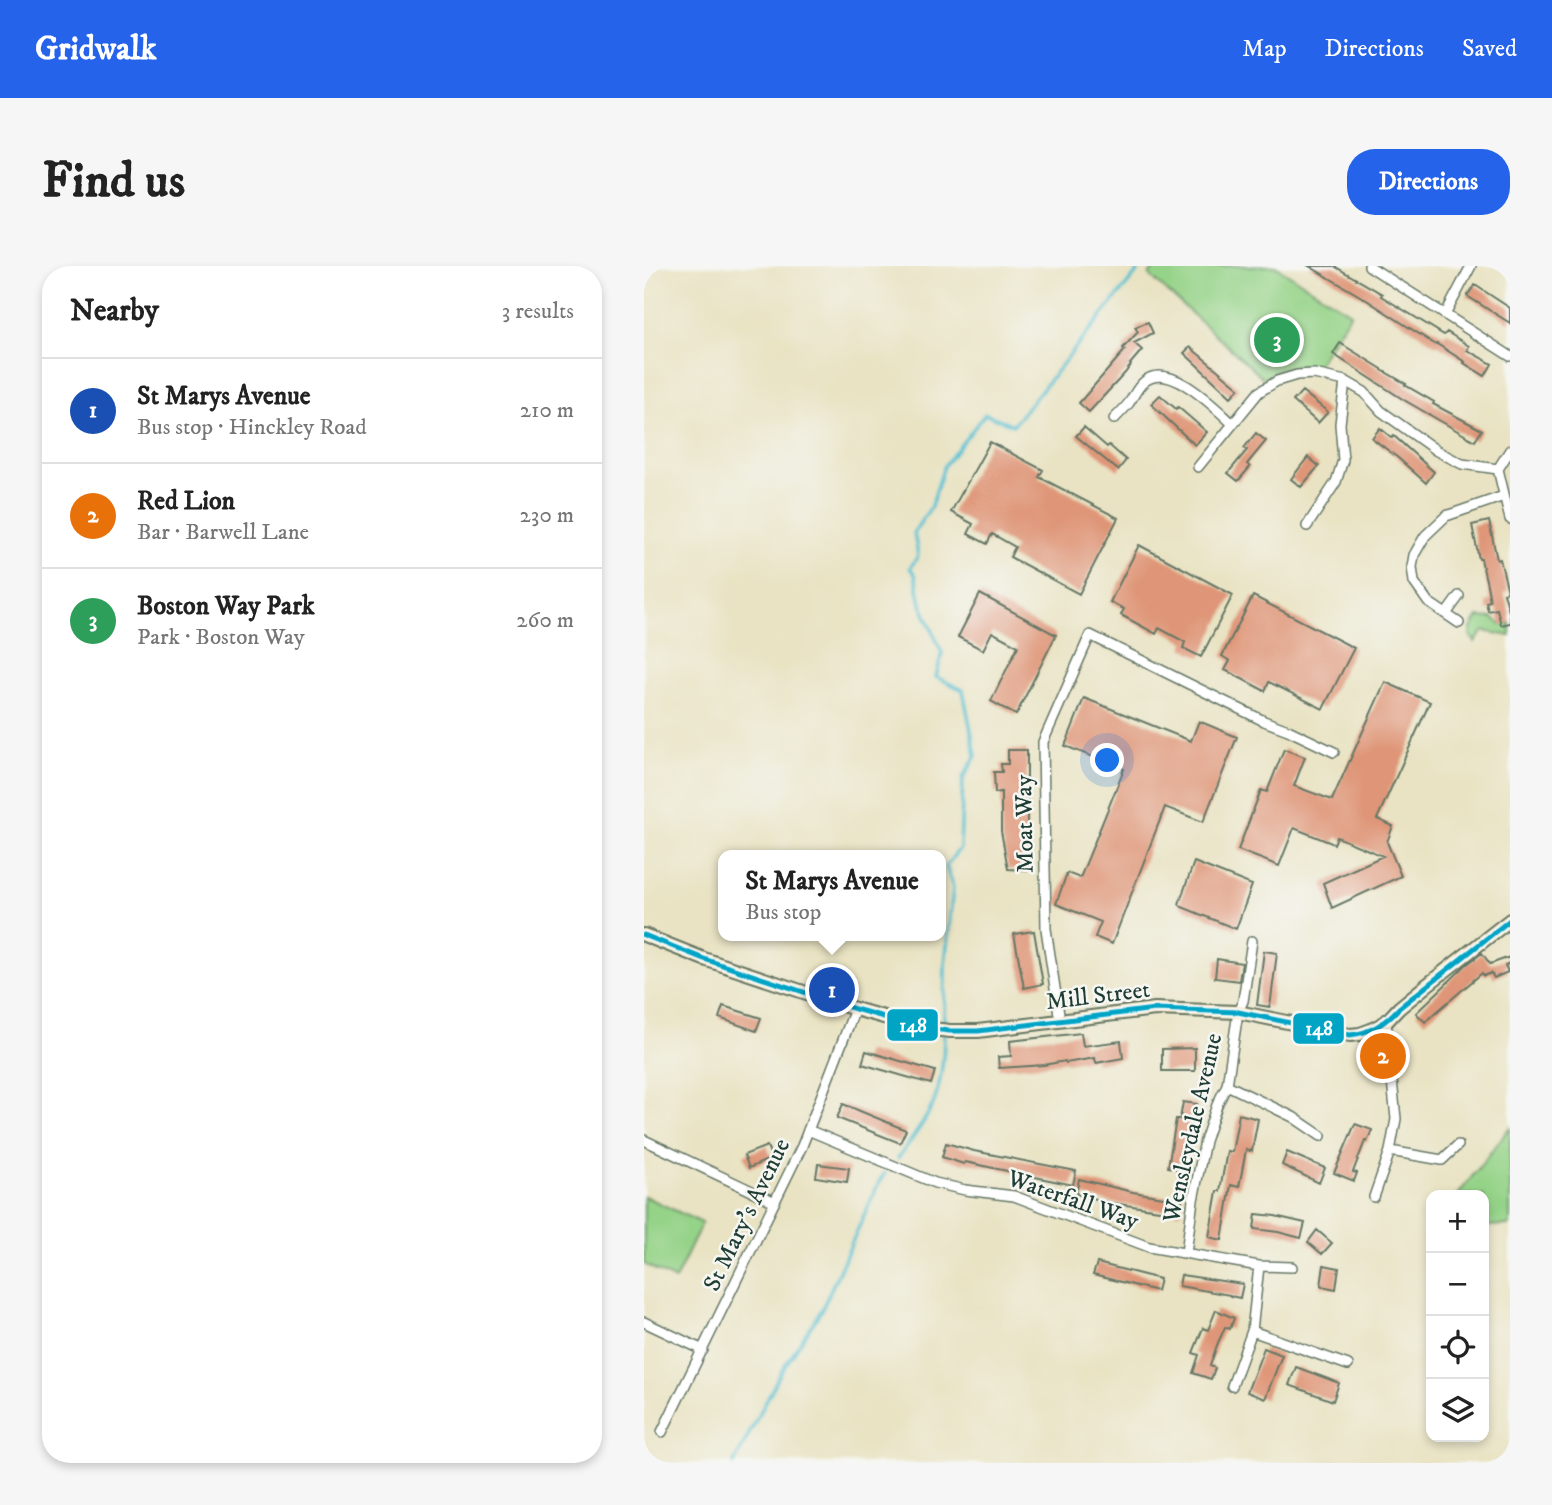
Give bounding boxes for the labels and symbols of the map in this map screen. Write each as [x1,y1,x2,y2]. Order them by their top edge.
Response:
pin: 3 [1254,314,1300,366]
your location [1090,743,1124,777]
street label: Moat Way [1009,774,1041,873]
pin: 1 [809,964,855,1016]
street label: Mill Street [1044,975,1152,1017]
line badge: 148 [886,1008,939,1042]
line badge: 148 [1292,1012,1345,1045]
text: 148 [899,1015,927,1038]
text: 148 [1305,1018,1333,1041]
street label: Wensleydale Avenue [1156,1030,1229,1226]
pin: 2 [1360,1030,1406,1082]
street label: St Mary's Avenue [697,1134,797,1296]
street label: Waterfall Way [1003,1163,1143,1237]

